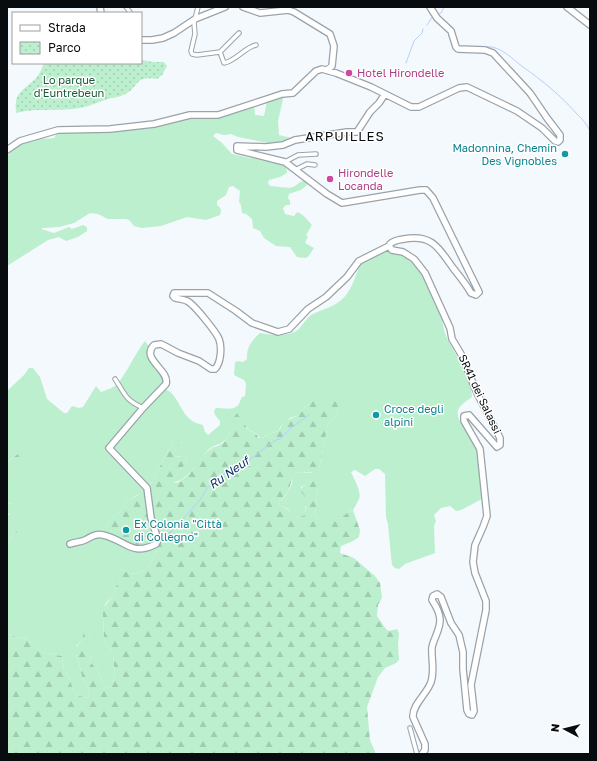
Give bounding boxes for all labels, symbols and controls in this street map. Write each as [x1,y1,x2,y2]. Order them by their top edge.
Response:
legend [12,12,142,64]
text: Strada [48,20,86,35]
text: Parco [48,40,81,55]
place label: Hotel Hirondelle [357,66,444,79]
marker: Hotel Hirondelle [344,68,354,78]
park label: Lo parque d'Euntrebeun [34,73,104,99]
district label: ARPUILLES [305,128,385,144]
place label: Madonnina, Chemin Des Vignobles [452,141,557,167]
marker: Madonnina, Chemin Des Vignobles [560,149,570,159]
place label: Hirondelle Locanda [338,166,393,192]
marker: Hirondelle Locanda [325,174,335,184]
street label: SR41 dei Salassi [456,352,504,435]
place label: Croce degli alpini [384,402,444,428]
marker: Croce degli alpini [371,410,381,420]
water label: Ru Neuf [206,452,254,492]
place label: Ex Colonia "Città di Collegno" [134,517,222,543]
marker: Ex Colonia "Città di Collegno" [121,525,131,535]
north arrow [545,709,585,749]
text: N [548,723,562,733]

